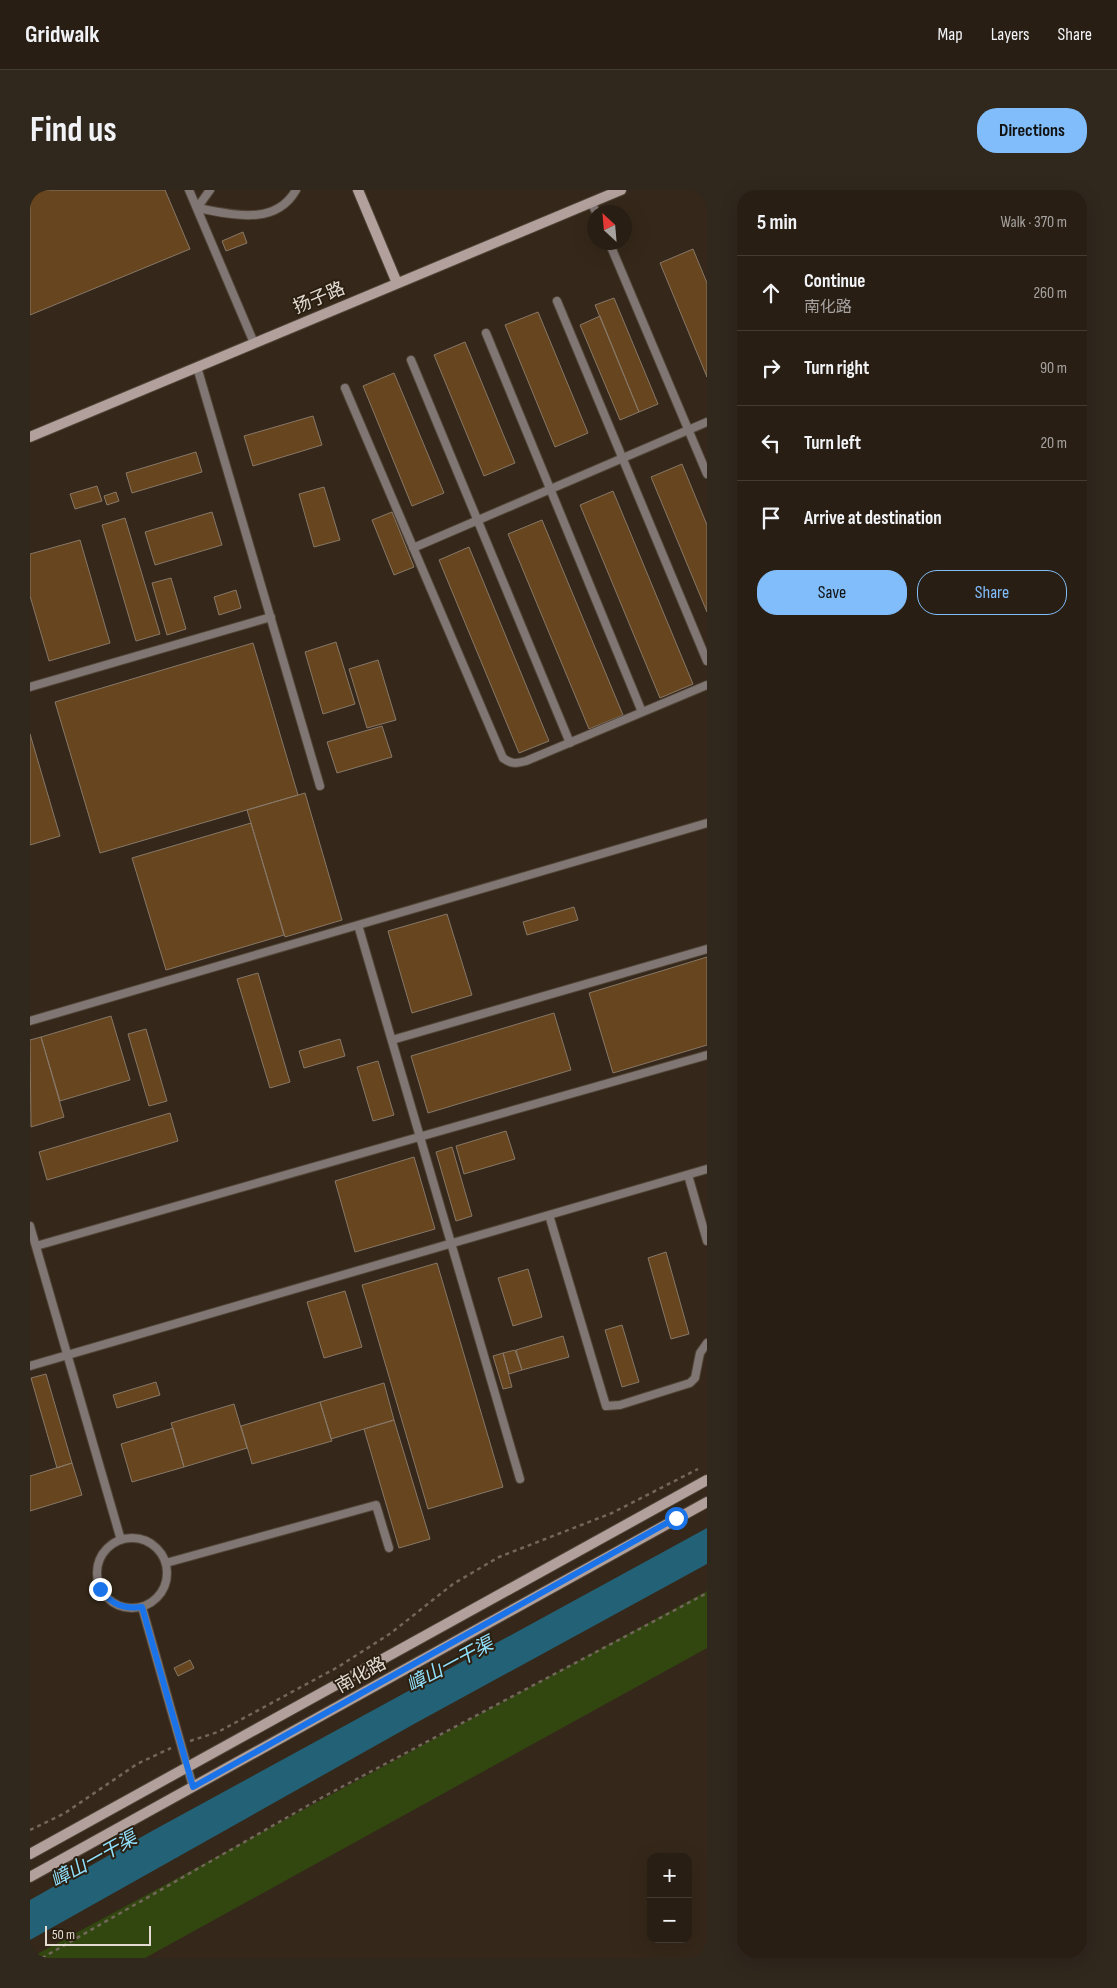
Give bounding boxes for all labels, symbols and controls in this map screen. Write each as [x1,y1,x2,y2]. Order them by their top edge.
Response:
text: Gridwalk [25,20,99,49]
text: Map [938,24,963,45]
text: Layers [991,24,1030,45]
text: Share [1058,24,1092,45]
button: Directions [977,108,1087,153]
text: Find us [30,109,117,152]
north arrow [587,205,632,250]
text: 5 min [757,210,797,235]
text: Walk · 370 m [1000,213,1067,232]
text: Continue [804,270,865,293]
street label: 扬子路 [290,278,348,318]
icon: ahead [757,279,785,307]
text: 260 m [1033,284,1067,303]
text: 南化路 [804,298,852,317]
icon: right [757,354,785,382]
text: Turn right [804,357,869,380]
text: 90 m [1040,359,1067,378]
icon: left [757,429,785,457]
text: Turn left [804,432,861,455]
text: 20 m [1040,434,1067,453]
icon: arrive [757,504,785,532]
text: Arrive at destination [804,507,942,530]
button: Save [757,570,907,615]
button: Share [917,570,1067,615]
route start [665,1507,688,1530]
route end [89,1578,112,1601]
water label: 嶂山一干渠 [403,1631,500,1697]
street label: 南化路 [332,1653,390,1697]
water label: 嶂山一干渠 [47,1825,144,1893]
map controls [647,1853,692,1943]
button: + [647,1853,692,1898]
button: − [647,1898,692,1943]
scale bar [45,1923,151,1946]
text: 50 m [52,1926,75,1943]

